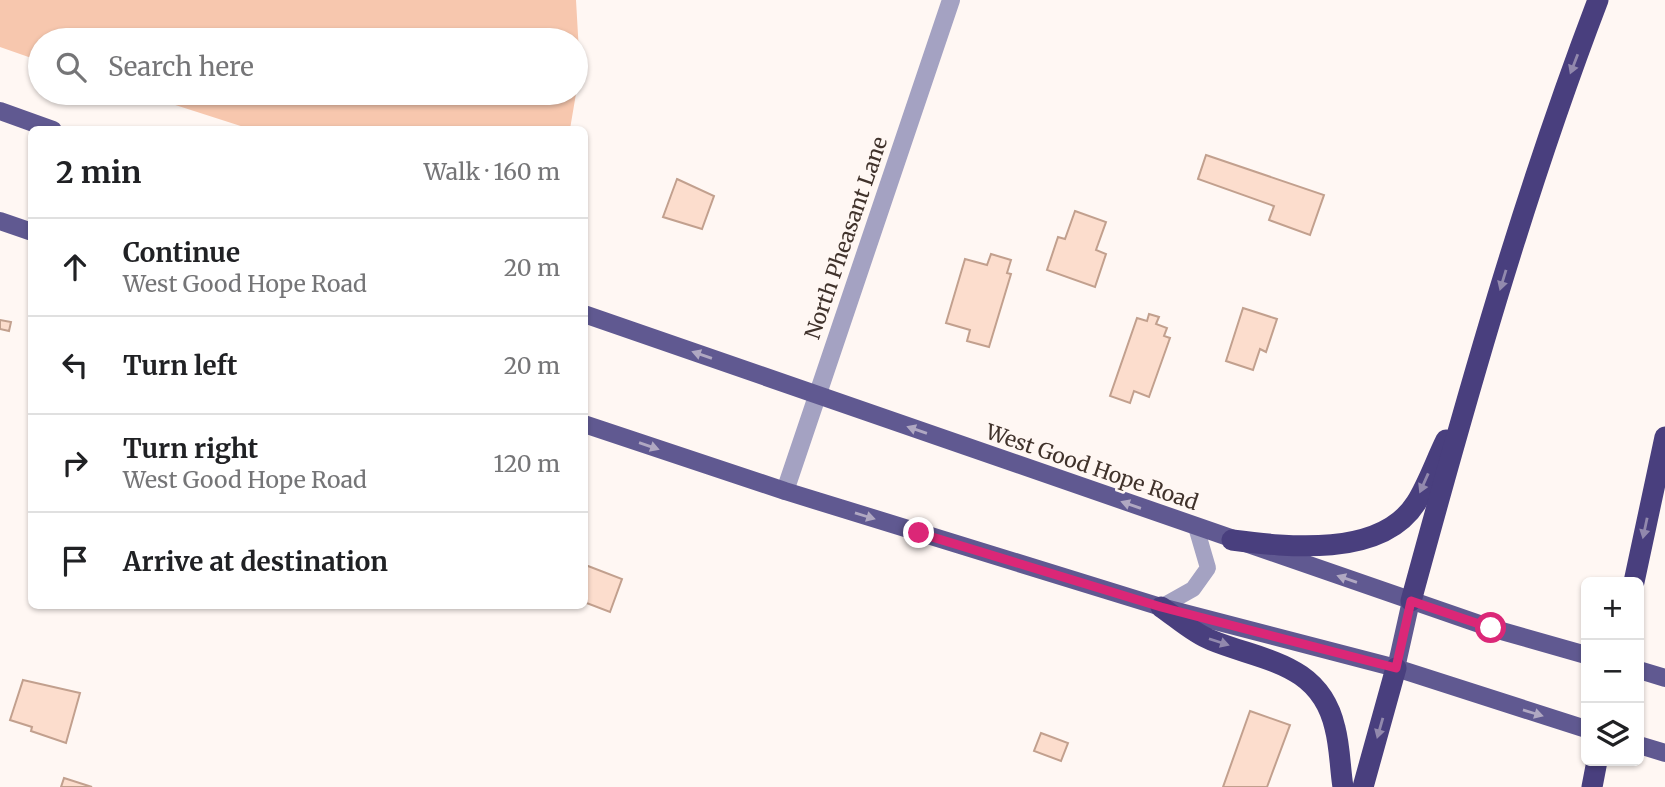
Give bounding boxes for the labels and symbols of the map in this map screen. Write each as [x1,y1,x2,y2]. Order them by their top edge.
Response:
one-way arrow [1568,53,1579,74]
street label: North Pheasant Lane [799,133,893,343]
one-way arrow [1498,270,1508,291]
one-way arrow [691,349,712,360]
street label: West Good Hope Road [981,418,1202,516]
one-way arrow [906,424,927,435]
one-way arrow [639,441,660,452]
one-way arrow [1419,473,1430,494]
one-way arrow [1121,499,1142,510]
one-way arrow [855,512,876,522]
route end [903,517,934,548]
one-way arrow [1640,517,1651,539]
one-way arrow [1336,573,1357,584]
route start [1475,612,1506,643]
one-way arrow [1209,637,1230,648]
one-way arrow [1523,708,1544,718]
one-way arrow [1374,717,1384,738]

